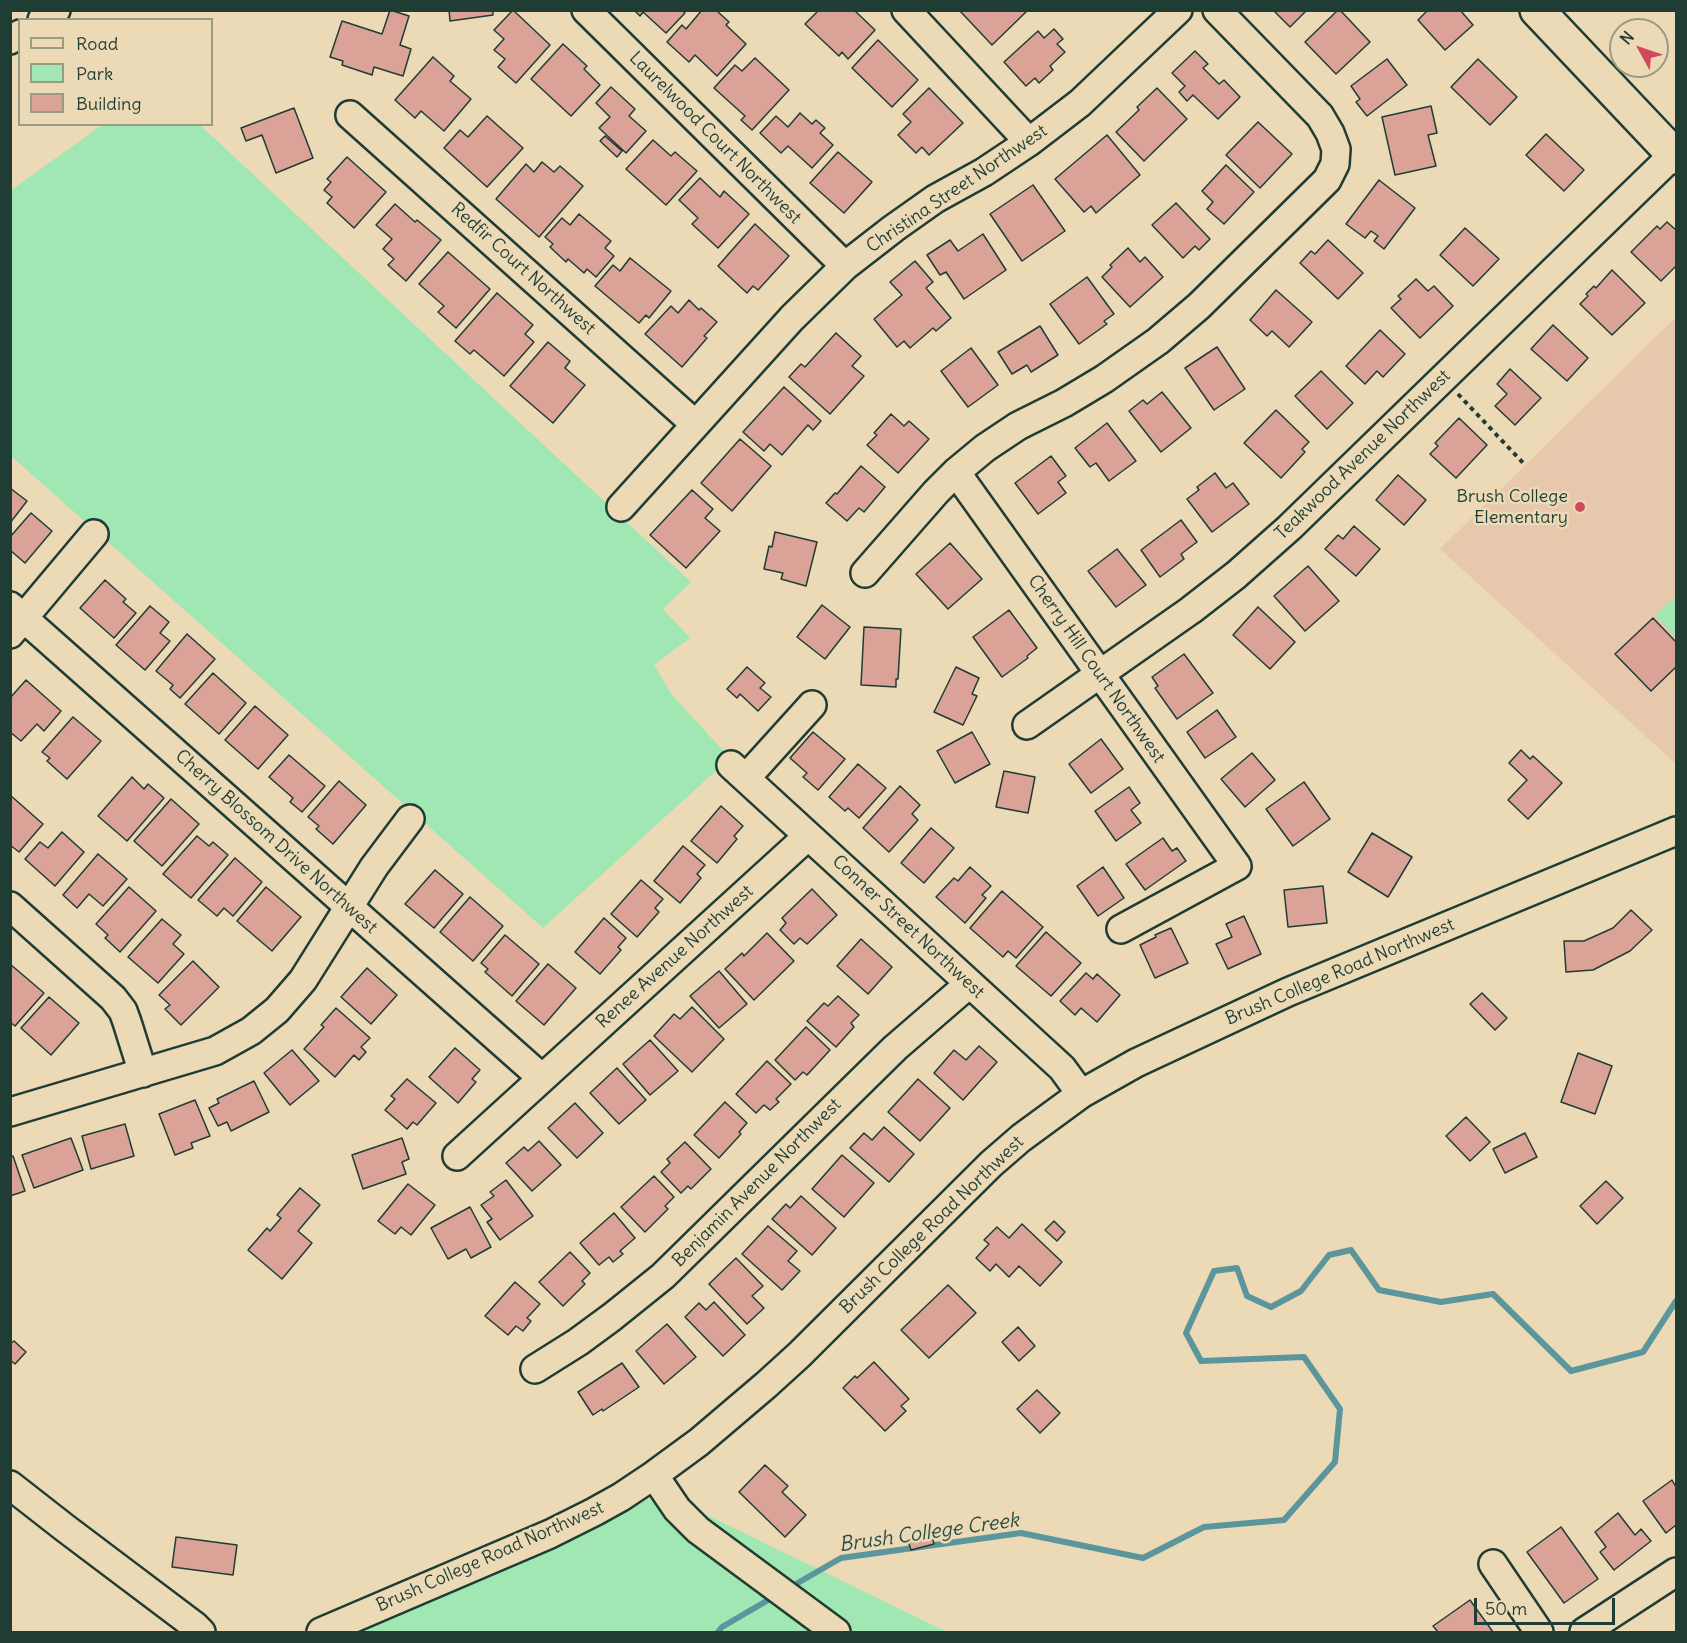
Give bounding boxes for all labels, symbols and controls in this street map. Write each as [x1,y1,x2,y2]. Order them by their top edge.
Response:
legend [18,18,213,126]
north arrow [1609,18,1669,78]
text: N [1616,27,1638,48]
text: Road [76,32,118,55]
street label: Laurelwood Court Northwest [625,48,805,228]
text: Park [76,62,113,85]
text: Building [76,92,141,115]
street label: Christina Street Northwest [863,120,1051,258]
street label: Redfir Court Northwest [446,198,600,340]
street label: Teakwood Avenue Northwest [1271,365,1455,545]
place label: Brush College Elementary [1456,486,1568,528]
marker: Brush College Elementary [1573,500,1587,514]
street label: Cherry Hill Court Northwest [1023,571,1169,767]
street label: Cherry Blossom Drive Northwest [170,745,382,939]
street label: Conner Street Northwest [827,851,989,1003]
street label: Renee Avenue Northwest [592,881,758,1033]
street label: Brush College Road Northwest [1222,914,1458,1030]
street label: Benjamin Avenue Northwest [668,1094,846,1272]
street label: Brush College Road Northwest [836,1132,1028,1318]
street label: Brush College Road Northwest [373,1497,607,1617]
water label: Brush College Creek [838,1508,1020,1558]
scale bar [1477,1586,1618,1624]
text: 50 m [1485,1597,1527,1620]

